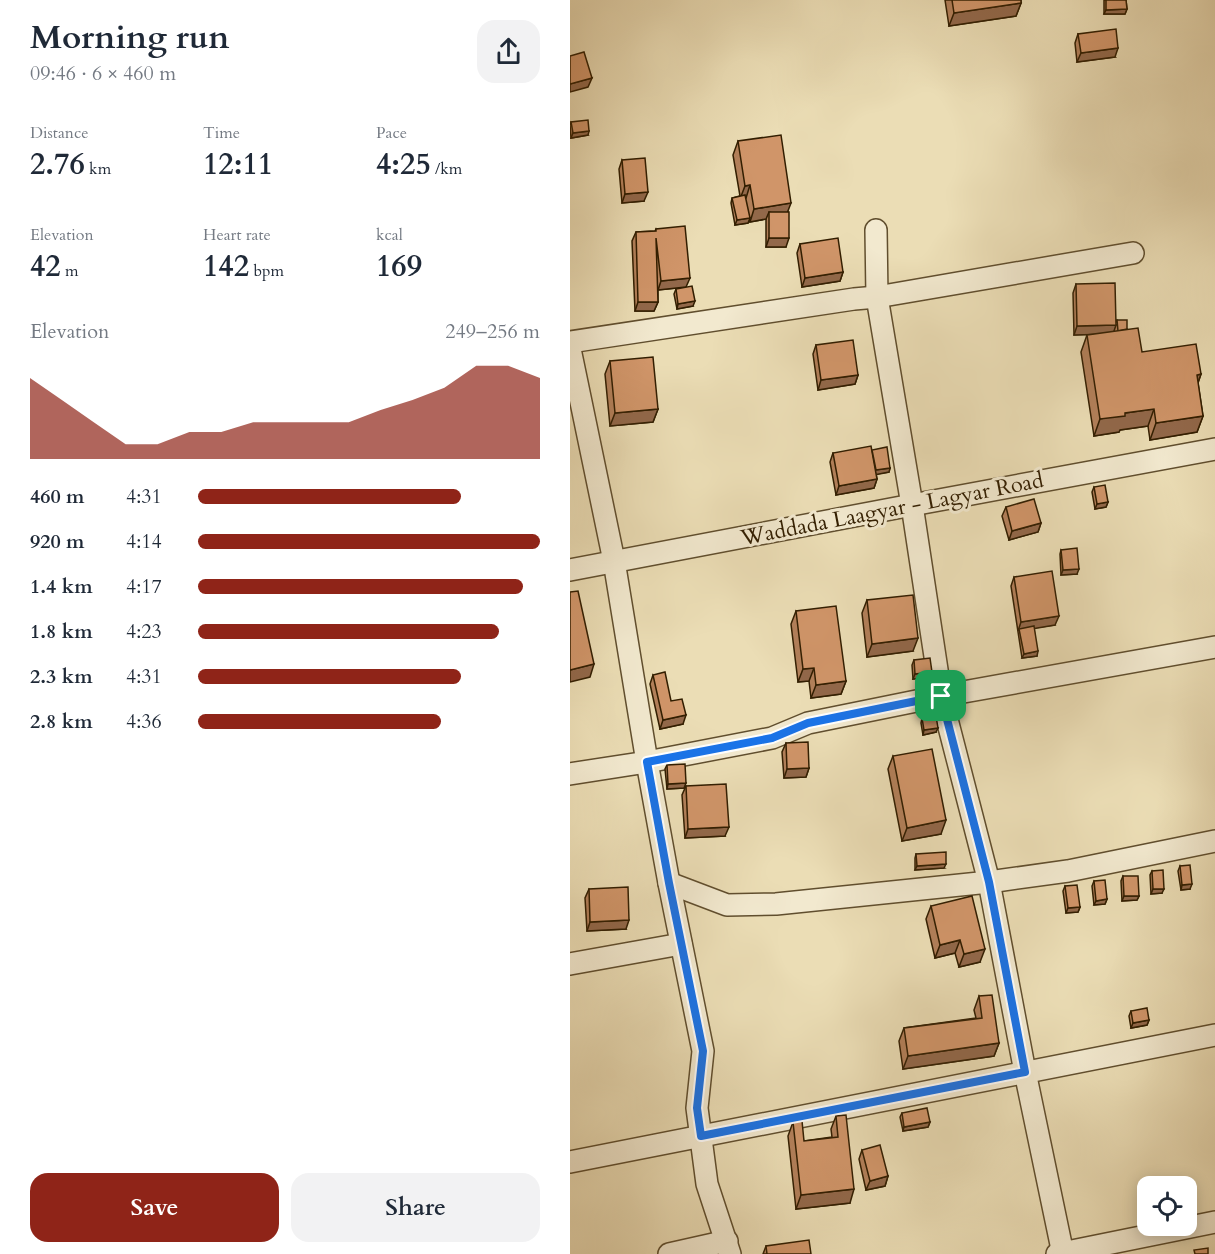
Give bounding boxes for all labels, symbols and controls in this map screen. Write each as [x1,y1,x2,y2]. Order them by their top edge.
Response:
text: Morning run [30,15,230,60]
button: share [477,20,540,83]
text: 09:46 · 6 × 460 m [30,60,176,87]
text: Distance [30,122,88,144]
text: Time [203,122,240,144]
text: Pace [376,122,407,144]
text: 2.76 [30,144,85,185]
text: 12:11 [203,144,273,185]
text: 4:25 [376,144,431,185]
text: km [85,158,111,180]
text: /km [431,158,462,180]
text: Elevation [30,224,94,246]
text: Heart rate [203,224,271,246]
text: kcal [376,224,403,246]
text: 42 [30,246,61,287]
text: 142 [203,246,249,287]
text: 169 [376,246,422,287]
text: m [61,260,79,282]
text: bpm [249,260,284,282]
text: Elevation [30,318,109,345]
text: 249–256 m [445,318,540,345]
street label: Waddada Laagyar - Lagyar Road [737,465,1046,553]
text: 460 m [30,483,85,510]
text: 4:31 [126,483,162,510]
text: 920 m [30,528,85,555]
text: 4:14 [126,528,162,555]
text: 1.4 km [30,573,93,600]
text: 4:17 [126,573,162,600]
text: 1.8 km [30,618,93,645]
text: 4:23 [126,618,162,645]
text: 2.3 km [30,663,93,690]
text: 4:31 [126,663,162,690]
pin [915,670,966,721]
icon: arrive [924,679,957,712]
text: 2.8 km [30,708,93,735]
text: 4:36 [126,708,162,735]
button: Save [30,1173,279,1242]
button: Share [291,1173,540,1242]
map controls [1137,1176,1197,1236]
button: locate [1137,1176,1197,1236]

